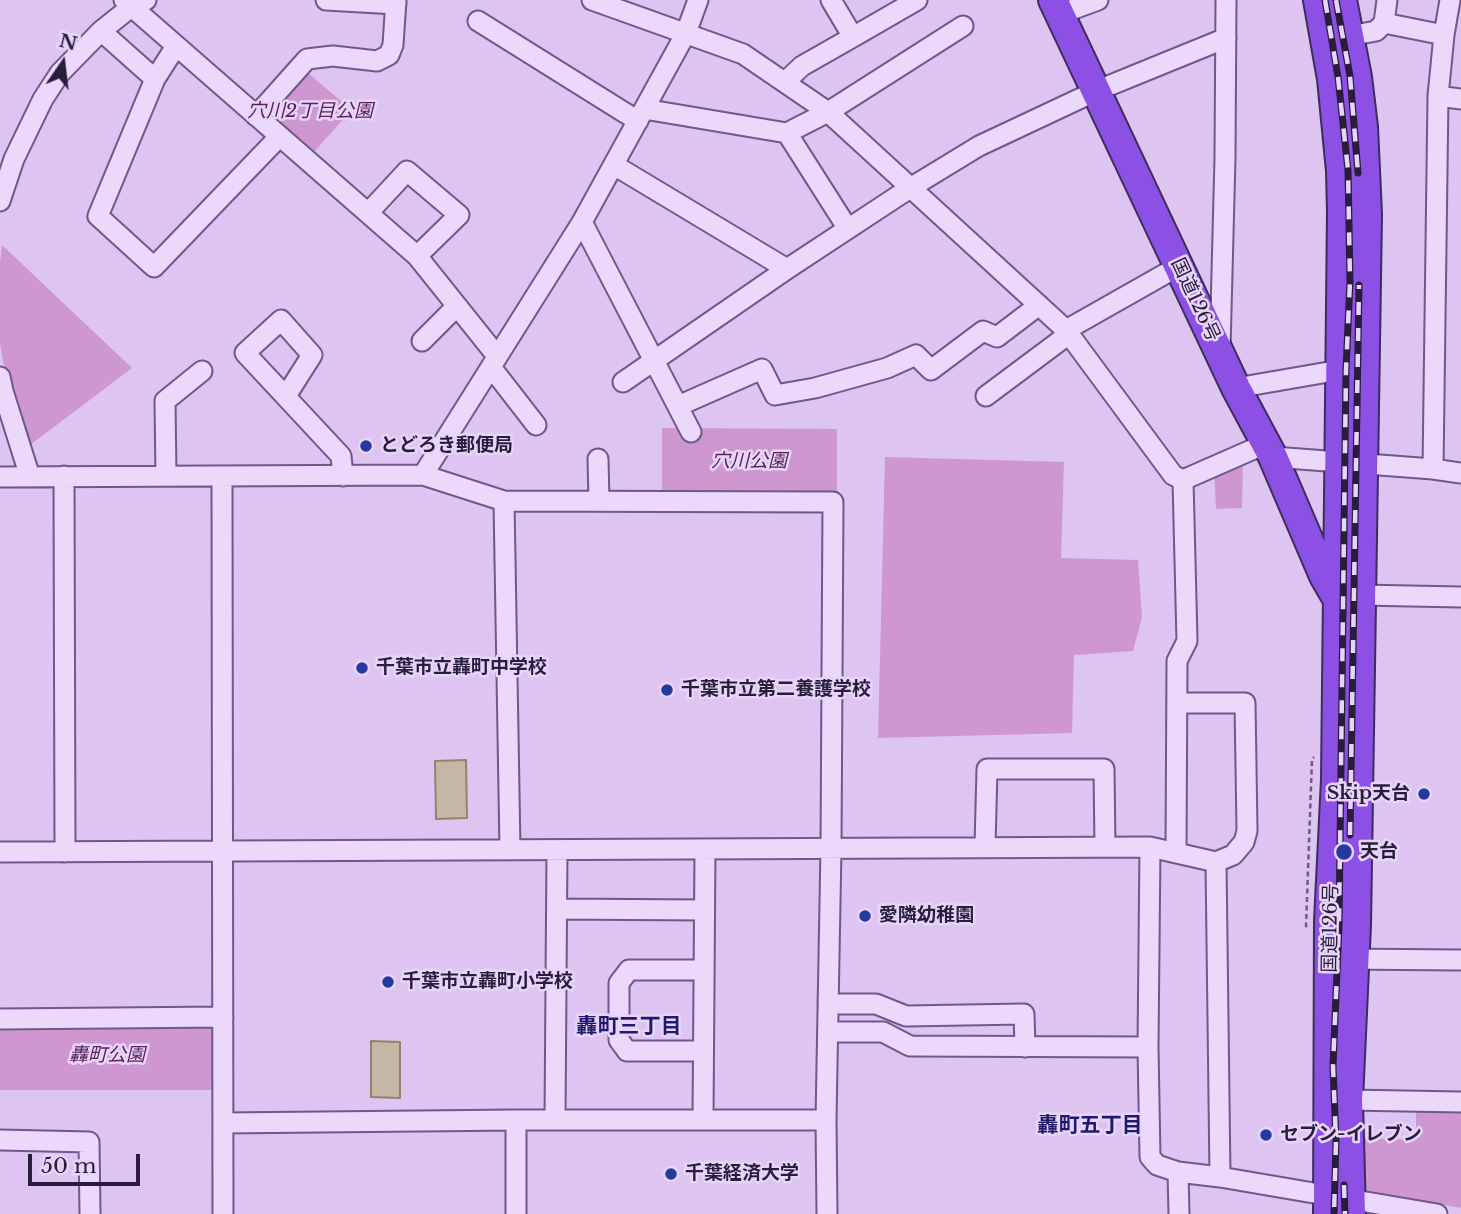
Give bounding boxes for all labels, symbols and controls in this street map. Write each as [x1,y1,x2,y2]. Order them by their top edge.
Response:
north arrow [28,28,98,98]
text: N [57,29,80,55]
park label: 穴川2丁目公園 [247,101,373,123]
street label: 国道126号 [1166,255,1224,345]
place label: とどろき郵便局 [380,435,513,457]
marker: とどろき郵便局 [358,438,374,454]
park label: 穴川公園 [711,451,787,473]
place label: 千葉市立轟町中学校 [376,657,547,679]
marker: 千葉市立轟町中学校 [354,660,370,676]
place label: 千葉市立第二養護学校 [681,679,871,701]
marker: 千葉市立第二養護学校 [659,682,675,698]
place label: Skip天台 [1327,783,1410,805]
marker: Skip天台 [1416,786,1432,802]
place label: 天台 [1360,841,1398,863]
marker: 天台 [1334,842,1354,862]
street label: 国道126号 [1319,883,1343,973]
place label: 愛隣幼稚園 [879,905,974,927]
marker: 愛隣幼稚園 [857,908,873,924]
place label: 千葉市立轟町小学校 [402,971,573,993]
marker: 千葉市立轟町小学校 [380,974,396,990]
district label: 轟町三丁目 [577,1014,681,1040]
park label: 轟町公園 [69,1045,145,1067]
district label: 轟町五丁目 [1038,1113,1142,1139]
place label: セブン-イレブン [1280,1124,1422,1146]
marker: セブン-イレブン [1258,1127,1274,1143]
scale bar [32,1140,144,1184]
text: 50 m [41,1153,96,1179]
place label: 千葉経済大学 [685,1163,799,1185]
marker: 千葉経済大学 [663,1166,679,1182]

